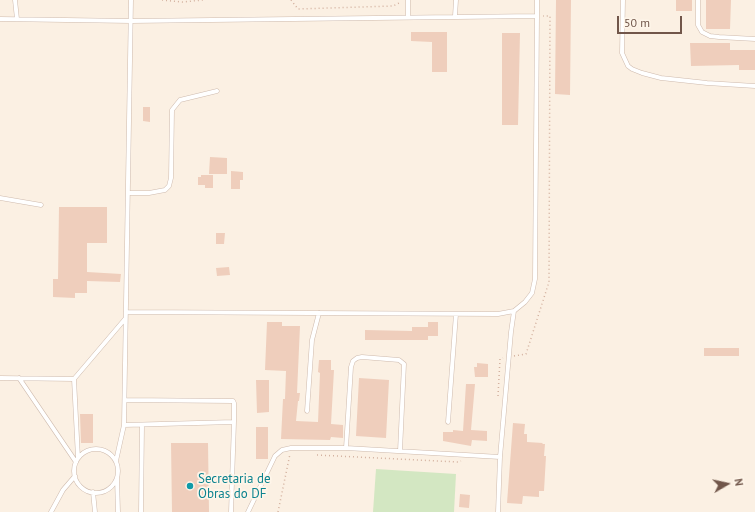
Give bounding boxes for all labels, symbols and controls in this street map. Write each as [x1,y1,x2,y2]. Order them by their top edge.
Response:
scale bar [619,8,684,34]
text: 50 m [624,15,650,30]
north arrow [707,464,747,504]
place label: Secretaria de Obras do DF [198,471,271,502]
text: N [731,477,746,487]
marker: Secretaria de Obras do DF [185,481,195,491]

